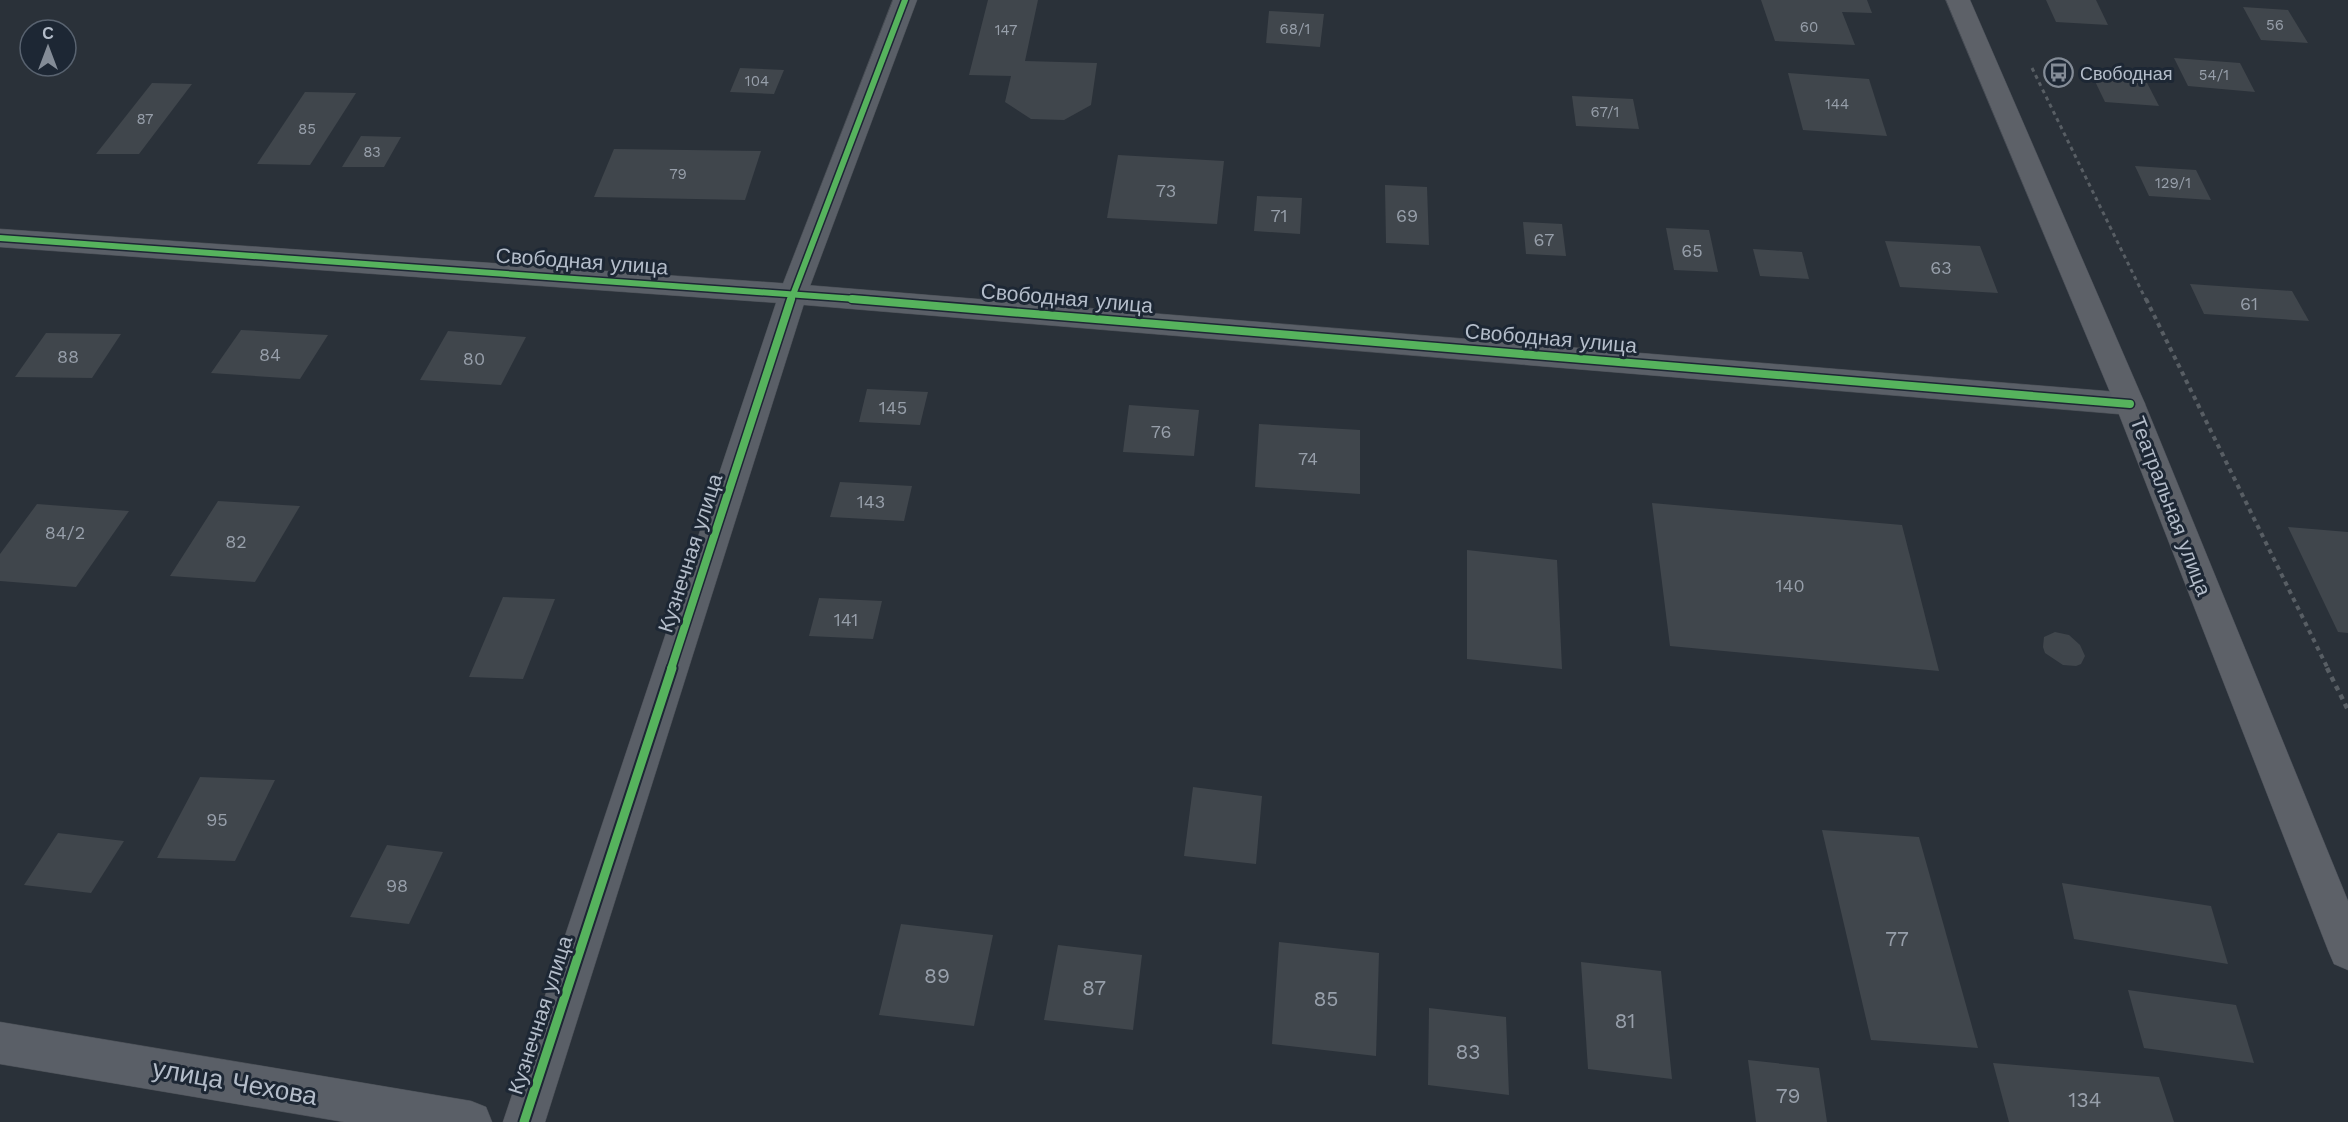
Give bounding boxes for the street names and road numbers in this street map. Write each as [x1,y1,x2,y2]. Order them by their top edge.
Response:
street label: Свободная улица [495,243,669,280]
street label: Свободная улица [980,278,1154,318]
street label: Свободная улица [1464,318,1638,358]
street label: Театральная улица [2125,413,2217,600]
street label: Кузнечная улица [653,470,728,636]
street label: Кузнечная улица [503,932,578,1098]
street label: улица Чехова [150,1053,320,1111]

